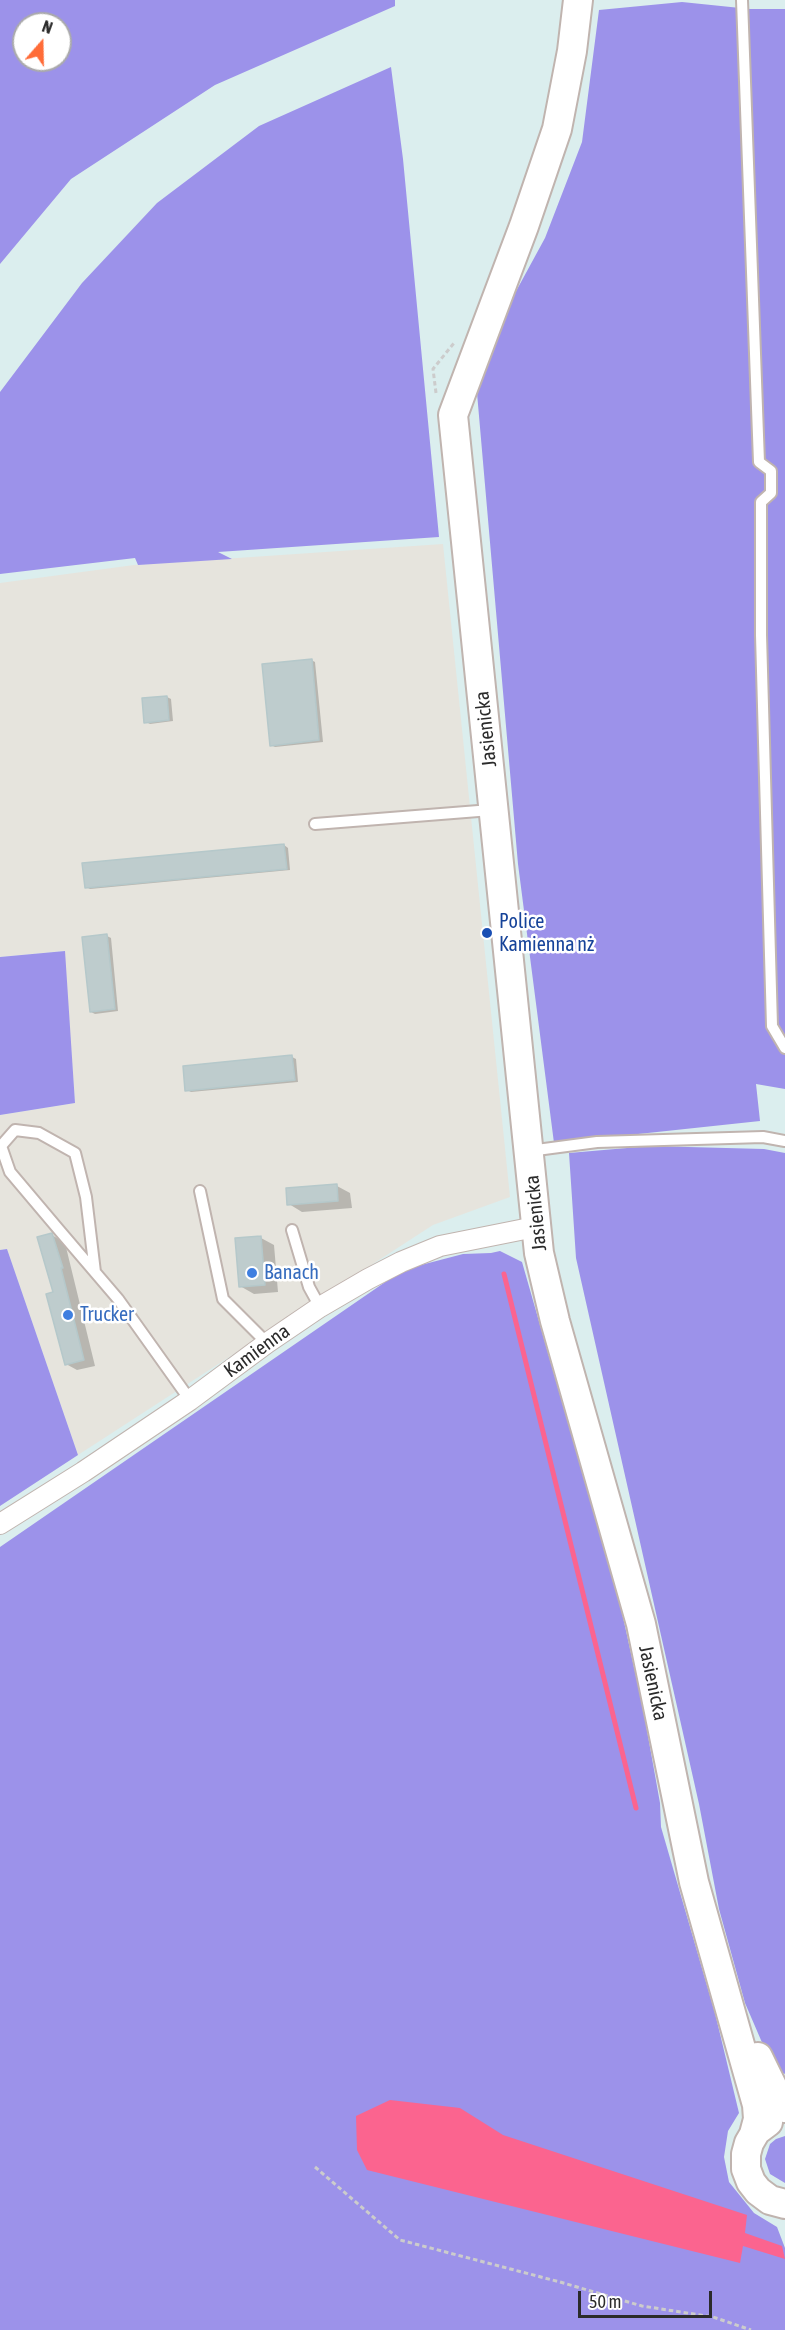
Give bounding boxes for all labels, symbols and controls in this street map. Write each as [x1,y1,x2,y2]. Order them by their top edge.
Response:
north arrow [12,12,72,72]
text: N [40,17,55,37]
street label: Jasienicka [470,690,502,768]
place label: Police Kamienna nż [499,910,594,957]
marker: Police Kamienna nż [480,926,494,940]
street label: Jasienicka [520,1174,552,1252]
place label: Banach [264,1261,319,1285]
marker: Banach [245,1266,259,1280]
place label: Trucker [80,1303,134,1327]
marker: Trucker [61,1308,75,1322]
street label: Kamienna [219,1319,295,1383]
street label: Jasienicka [633,1643,673,1723]
scale bar [581,2279,714,2317]
text: 50 m [589,2291,621,2312]

